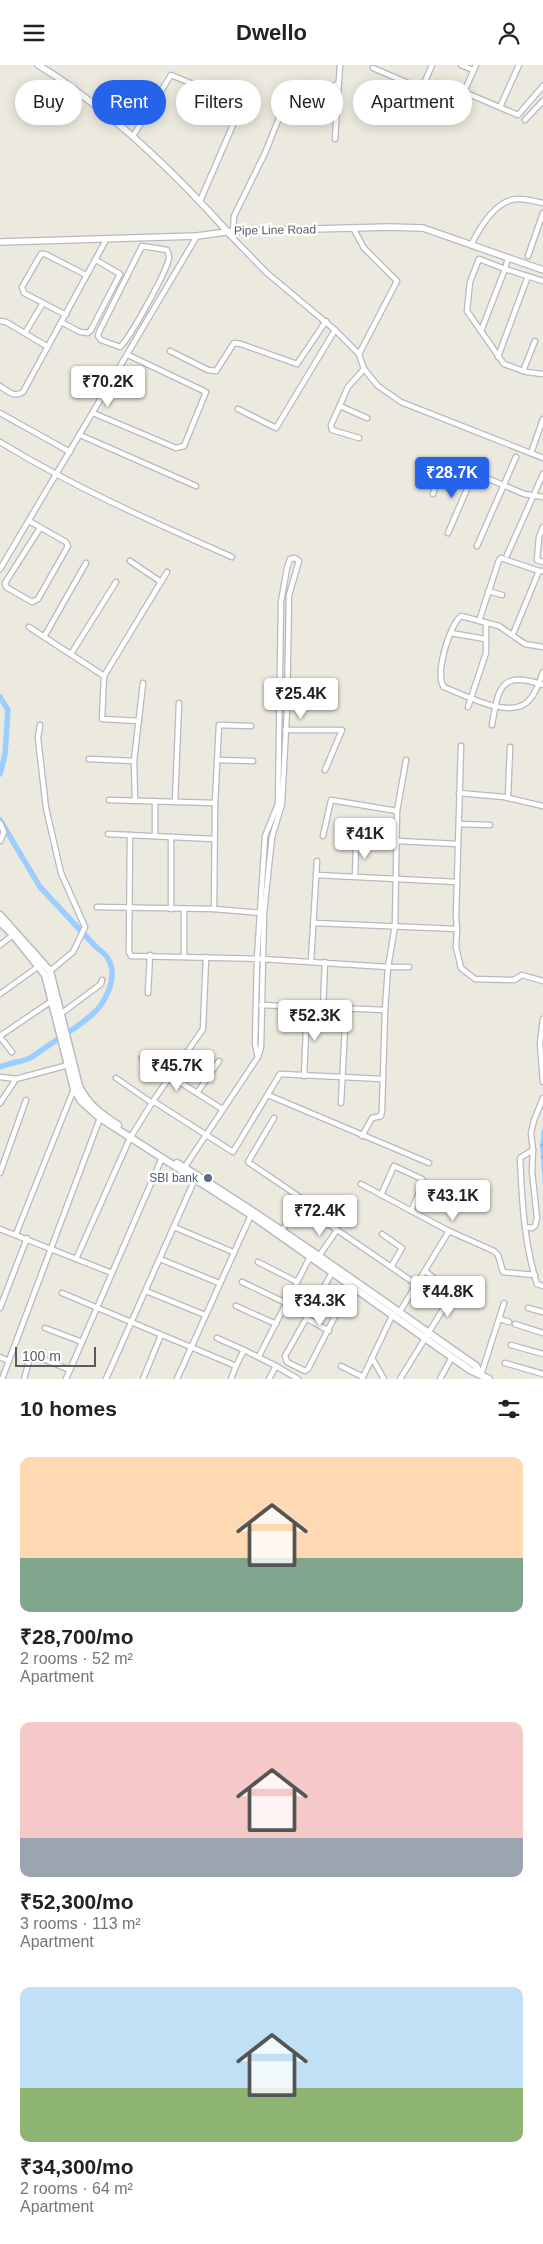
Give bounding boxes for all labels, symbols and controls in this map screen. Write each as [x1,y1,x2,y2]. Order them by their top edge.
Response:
icon: menu [20,19,48,47]
icon: person [495,19,523,47]
text: Dwello [236,20,307,45]
chip: Buy [15,80,82,125]
chip: Rent [92,80,166,125]
chip: Filters [176,80,261,125]
chip: New [271,80,343,125]
chip: Apartment [353,80,472,125]
street label: Pipe Line Road [234,222,316,238]
pin: ₹70.2K [67,365,149,408]
text: ₹70.2K [82,373,134,390]
pin: ₹28.7K [411,457,493,499]
text: ₹28.7K [426,464,478,481]
pin: ₹25.4K [260,677,342,720]
text: ₹25.4K [275,685,327,702]
pin: ₹41K [335,817,395,860]
text: ₹41K [346,825,384,842]
pin: ₹52.3K [274,999,356,1042]
text: ₹52.3K [289,1007,341,1024]
pin: ₹45.7K [136,1049,218,1092]
text: ₹45.7K [151,1057,203,1074]
place label: SBI bank [149,1171,199,1185]
marker: SBI bank [202,1172,214,1184]
pin: ₹43.1K [412,1179,494,1222]
text: ₹43.1K [427,1187,479,1204]
pin: ₹72.4K [279,1195,361,1237]
text: ₹72.4K [294,1202,346,1219]
pin: ₹44.8K [407,1275,489,1318]
text: ₹44.8K [422,1283,474,1300]
pin: ₹34.3K [279,1285,361,1327]
text: ₹34.3K [294,1292,346,1309]
scale bar [15,1344,96,1367]
text: 100 m [22,1348,61,1364]
icon: filters [495,1395,523,1423]
text: 10 homes [20,1397,117,1420]
icon: home [227,1490,317,1580]
text: ₹28,700/mo [20,1625,134,1648]
text: 2 rooms · 52 m² [20,1650,133,1667]
text: Apartment [20,1668,94,1685]
icon: home [227,1755,317,1845]
text: ₹52,300/mo [20,1890,134,1913]
text: 3 rooms · 113 m² [20,1915,141,1932]
text: Apartment [20,1933,94,1950]
icon: home [227,2020,317,2110]
text: ₹34,300/mo [20,2155,134,2178]
text: 2 rooms · 64 m² [20,2180,133,2197]
text: Apartment [20,2198,94,2215]

